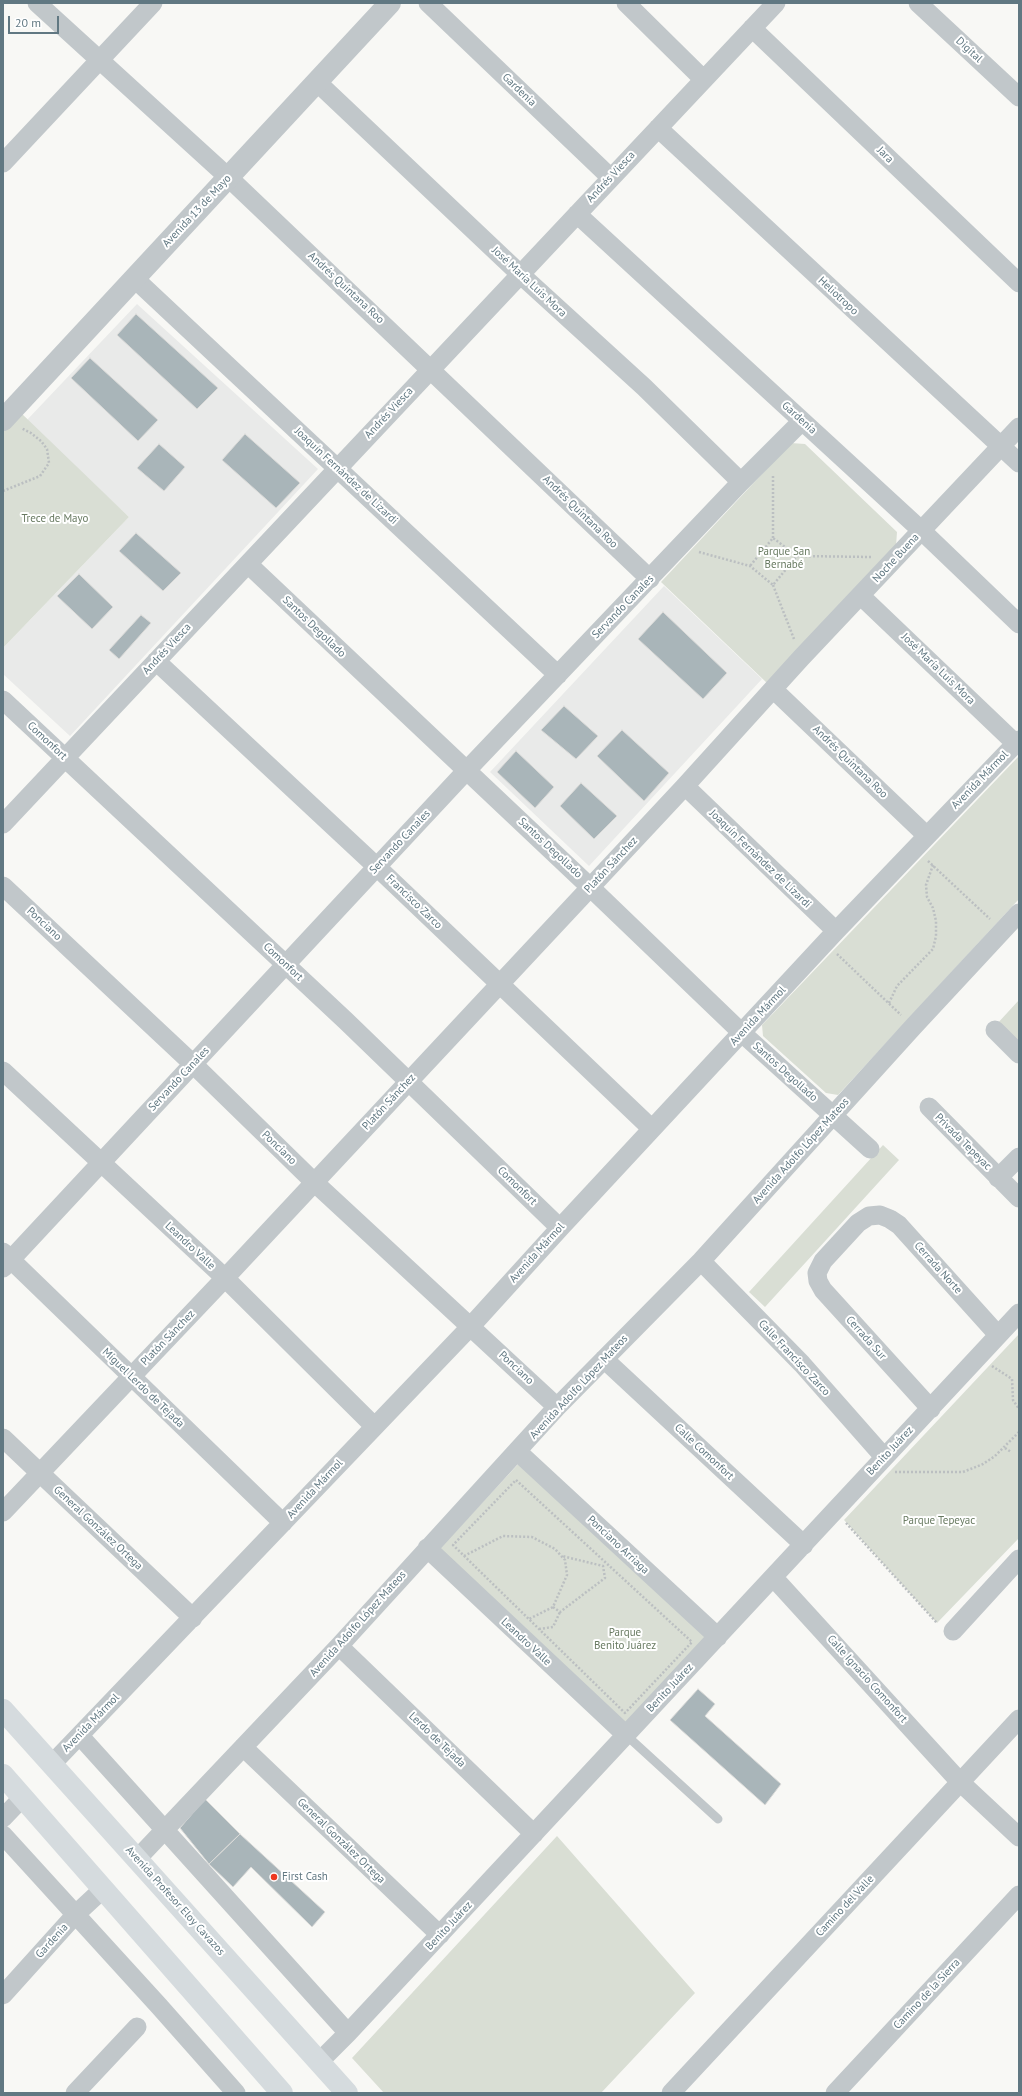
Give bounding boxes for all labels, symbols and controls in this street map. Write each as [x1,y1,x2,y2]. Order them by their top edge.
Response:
scale bar [10,8,61,34]
text: 20 m [15,15,41,30]
street label: Digital [953,34,985,66]
street label: Gardenia [499,71,539,109]
street label: Jara [874,144,896,166]
street label: Andrés Viesca [584,149,638,205]
street label: Avenida 13 de Mayo [160,172,234,250]
street label: José María Luis Mora [489,244,569,320]
street label: Andrés Quintana Roo [305,249,387,327]
street label: Heliotropo [815,274,861,318]
street label: Andrés Viesca [362,385,416,441]
street label: Gardenia [779,399,819,437]
street label: Joaquín Fernández de Lizardi [292,425,400,527]
street label: Andrés Quintana Roo [540,473,620,551]
park label: Trece de Mayo [22,512,88,526]
street label: Noche Buena [870,531,922,585]
park label: Parque San Bernabé [758,545,810,571]
street label: Servando Canales [589,573,657,641]
street label: Santos Degollado [280,594,348,660]
street label: Andrés Viesca [140,621,194,677]
street label: José María Luis Mora [898,630,978,708]
street label: Comonfort [24,719,70,763]
street label: Andrés Quintana Roo [810,723,890,801]
street label: Avenida Mármol [949,748,1011,812]
street label: Servando Canales [367,807,433,877]
street label: Joaquín Fernández de Lizardi [706,807,814,911]
street label: Santos Degollado [515,815,585,881]
street label: Platón Sánchez [582,834,640,896]
street label: Francisco Zarco [383,872,445,932]
street label: Ponciano [24,905,64,943]
street label: Comonfort [260,940,306,984]
street label: Avenida Mármol [727,984,789,1048]
street label: Santos Degollado [750,1039,820,1105]
street label: Servando Canales [146,1044,212,1114]
street label: Platón Sánchez [360,1071,418,1133]
street label: Avenida Adolfo López Mateos [750,1095,852,1207]
street label: Privada Tepeyac [932,1111,994,1173]
street label: Ponciano [259,1128,299,1168]
street label: Comonfort [495,1164,539,1208]
street label: Leandro Valle [162,1219,218,1273]
street label: Avenida Mármol [507,1220,567,1286]
street label: Cerrada Norte [911,1239,965,1297]
street label: Platón Sánchez [138,1308,198,1368]
street label: Cerrada Sur [843,1313,889,1363]
street label: Calle Francisco Zarco [755,1317,833,1399]
street label: Avenida Adolfo López Mateos [527,1332,631,1442]
street label: Miguel Lerdo de Tejada [99,1345,187,1431]
street label: Ponciano [496,1349,536,1387]
street label: Calle Comonfort [672,1421,736,1483]
street label: Benito Juárez [864,1424,916,1478]
street label: Avenida Mármol [284,1457,346,1521]
street label: General González Ortega [51,1483,145,1573]
street label: Ponciano Arriaga [584,1513,652,1577]
park label: Parque Tepeyac [903,1514,975,1528]
street label: Avenida Adolfo López Mateos [307,1568,409,1680]
street label: Leandro Valle [498,1615,554,1669]
park label: Parque Benito Juárez [594,1626,656,1652]
street label: Calle Ignacio Comonfort [824,1632,910,1726]
street label: Benito Juárez [644,1661,696,1715]
street label: Avenida Mármol [60,1691,122,1755]
street label: Lerdo de Tejada [406,1710,468,1770]
street label: General González Ortega [294,1796,388,1886]
street label: Avenida Profesor Eloy Cavazos [123,1844,227,1958]
place label: First Cash [282,1870,328,1884]
marker: First Cash [269,1872,279,1882]
street label: Camino del Valle [813,1873,877,1939]
street label: Benito Juárez [423,1899,475,1953]
street label: Gardenia [33,1921,71,1961]
street label: Camino de la Sierra [891,1956,963,2032]

